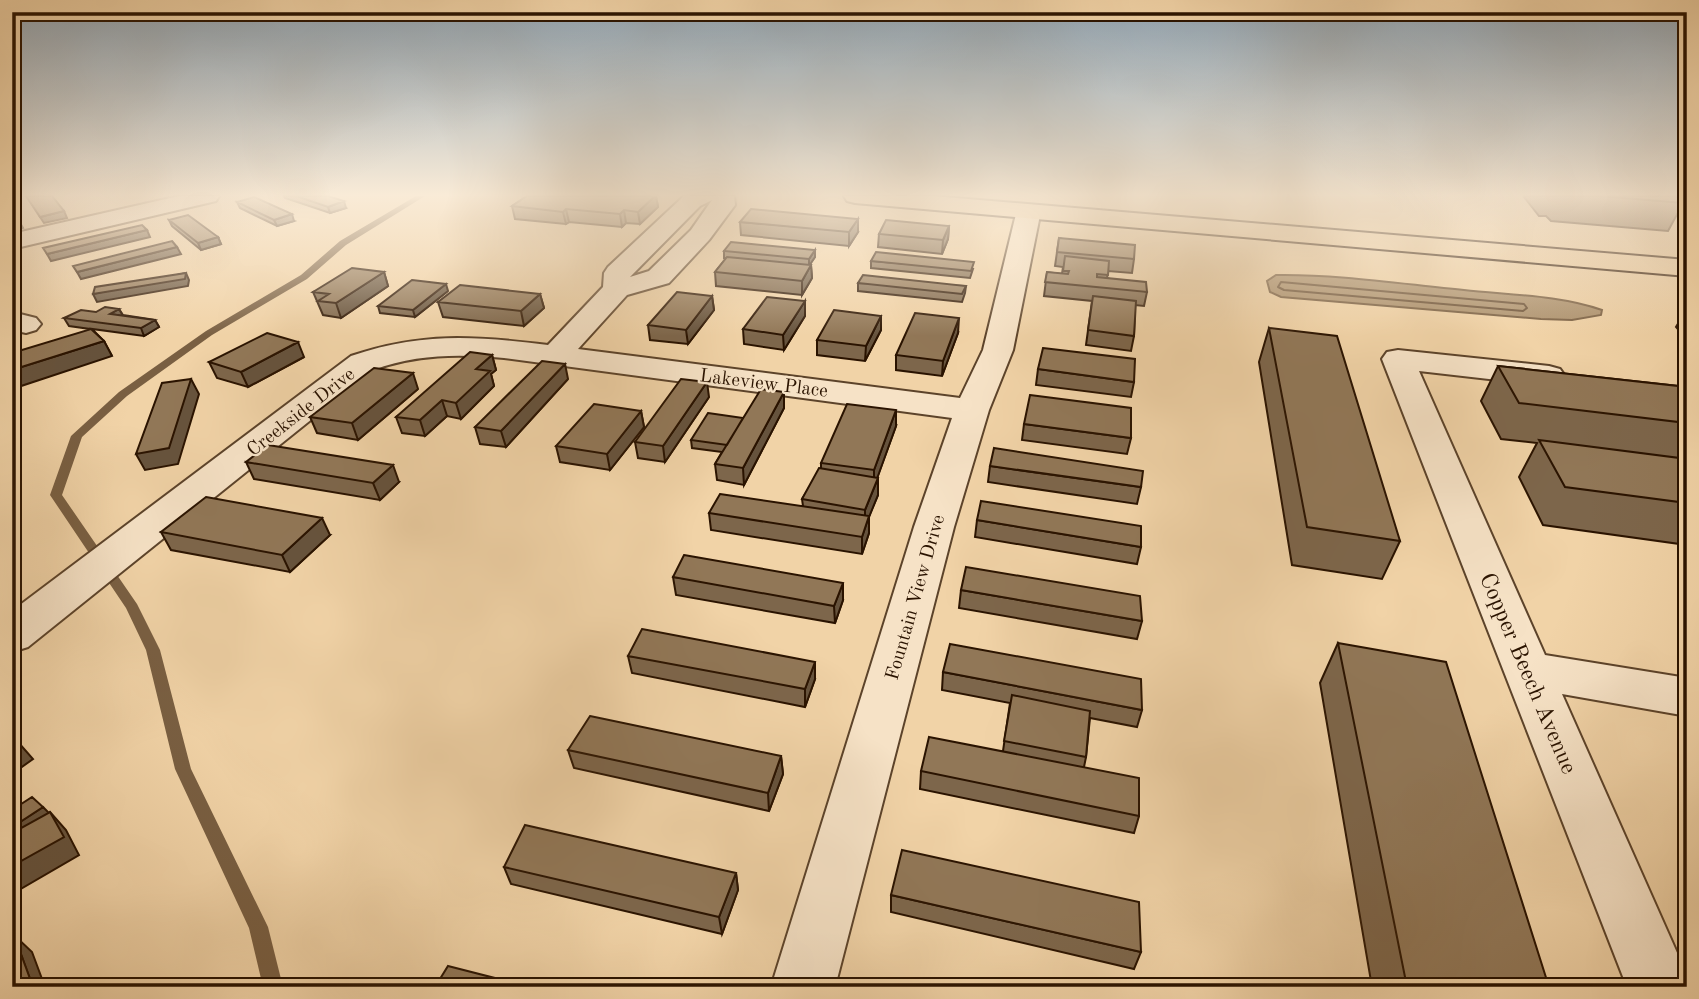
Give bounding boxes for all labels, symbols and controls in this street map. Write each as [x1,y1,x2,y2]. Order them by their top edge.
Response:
street label: Creekside Drive [244,365,359,461]
street label: Lakeview Place [698,367,829,402]
street label: Fountain View Drive [884,513,949,683]
street label: Copper Beech Avenue [1475,570,1580,778]

